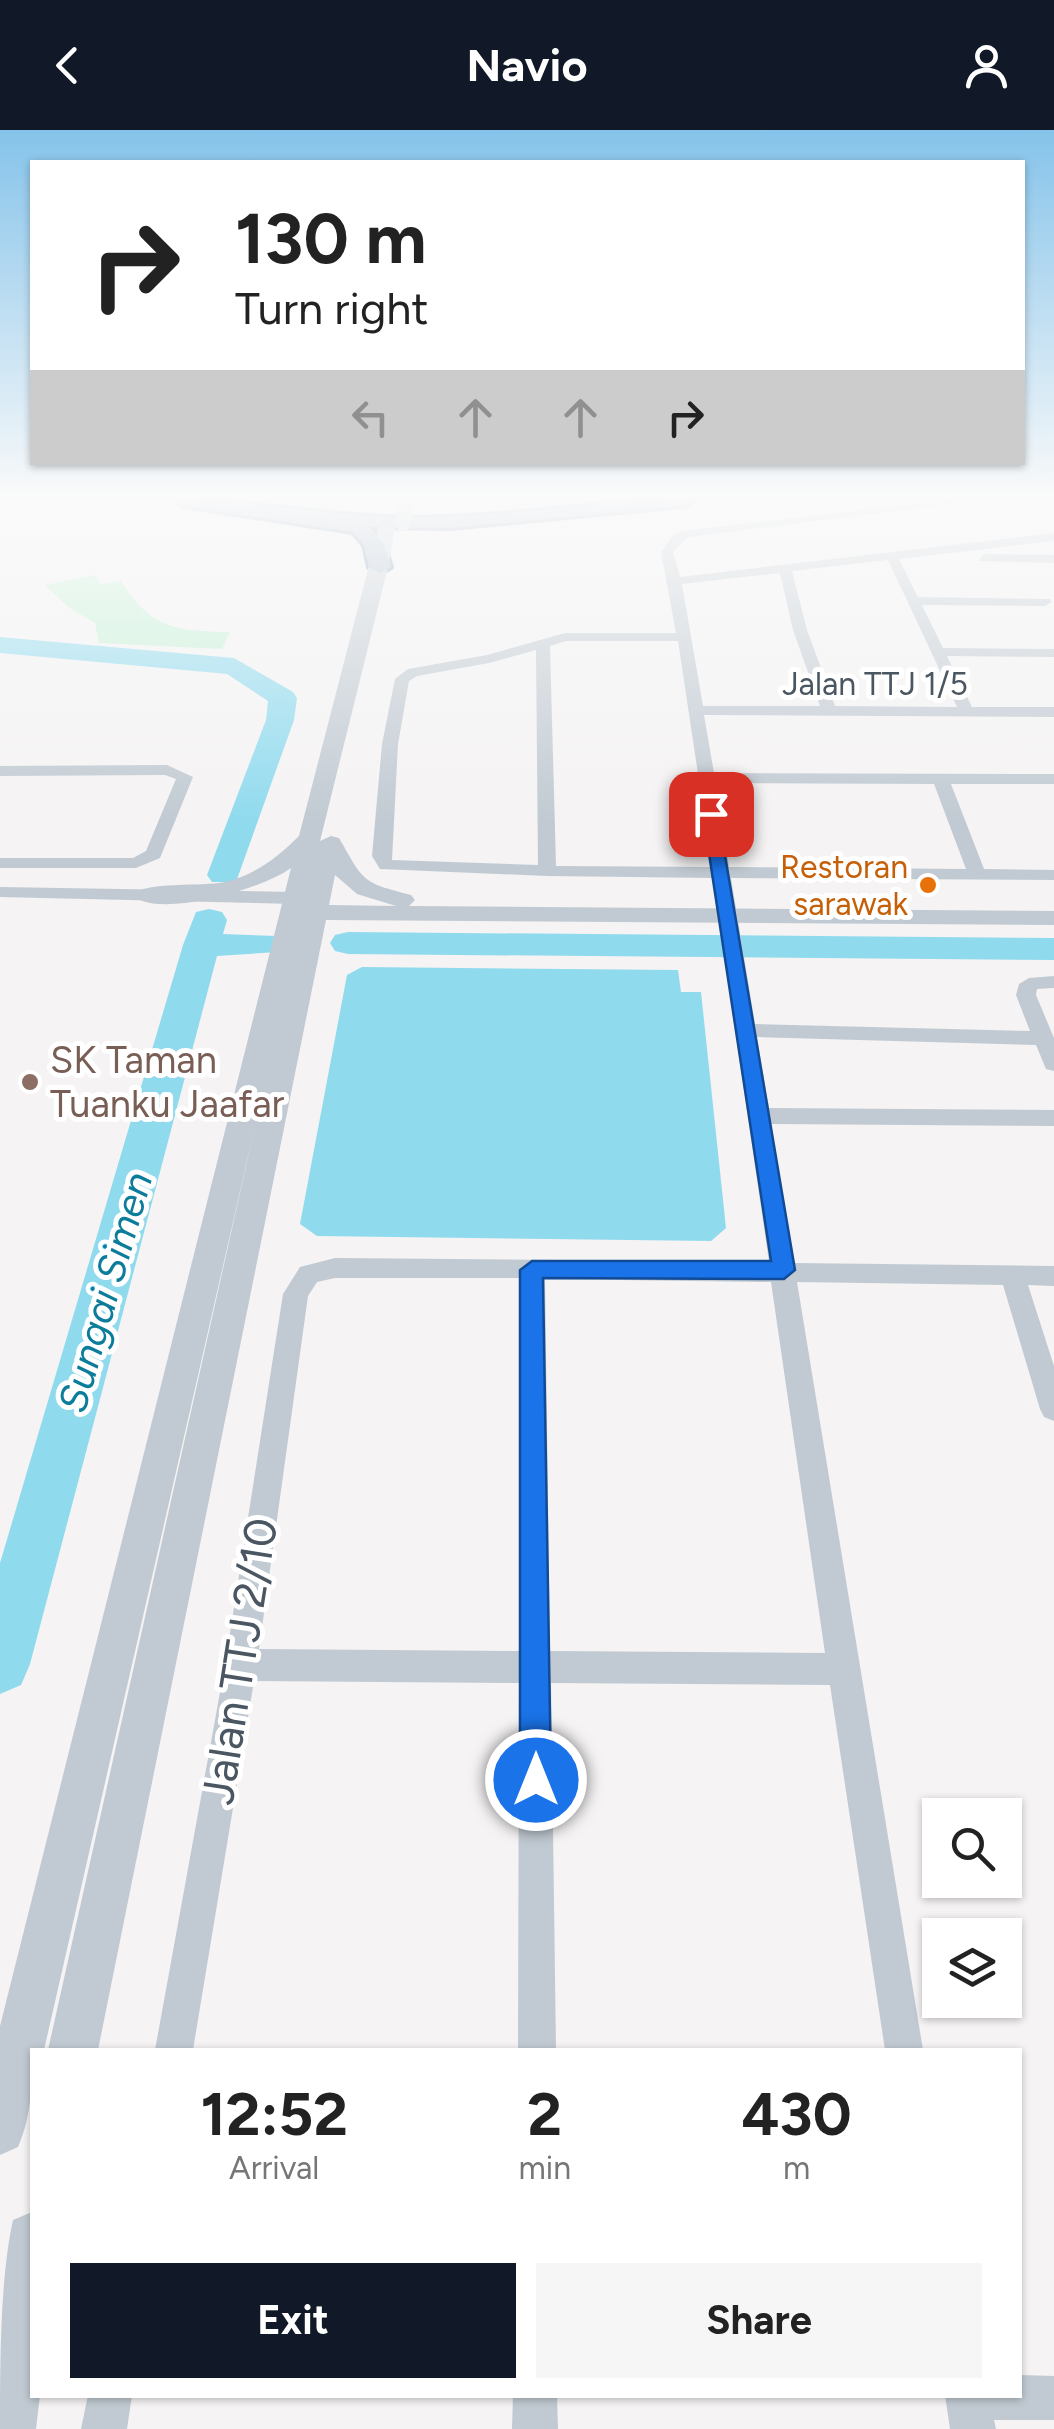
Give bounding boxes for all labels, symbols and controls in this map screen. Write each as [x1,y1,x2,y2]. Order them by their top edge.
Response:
icon: back [40,38,95,93]
text: Navio [466,38,588,92]
icon: person [959,38,1014,93]
text: 130 m [235,196,427,281]
icon: right [70,200,200,330]
text: Turn right [235,281,428,335]
icon: left [343,390,398,445]
icon: ahead [448,390,503,445]
icon: ahead [553,390,608,445]
icon: right [658,390,713,445]
street label: Jalan TTJ 1/5 [782,665,968,703]
pin [669,772,754,857]
icon: arrive [684,787,739,842]
place label: Restoran sarawak [780,848,908,923]
marker: Restoran sarawak [917,874,939,896]
place label: SK Taman Tuanku Jaafar [50,1037,285,1127]
marker: SK Taman Tuanku Jaafar [19,1071,41,1093]
water label: Sungai Simen [48,1166,162,1418]
street label: Jalan TTJ 2/10 [190,1514,288,1808]
position arrow [484,1728,588,1832]
map controls [922,1798,1022,2018]
button: search [922,1798,1022,1898]
button: layers [922,1918,1022,2018]
text: 12:52 [200,2078,348,2150]
text: 2 [527,2078,562,2150]
text: 430 [741,2078,852,2150]
text: Arrival [229,2149,319,2187]
text: min [518,2149,571,2187]
text: m [783,2149,810,2187]
button: Exit [70,2263,516,2378]
button: Share [536,2263,982,2378]

